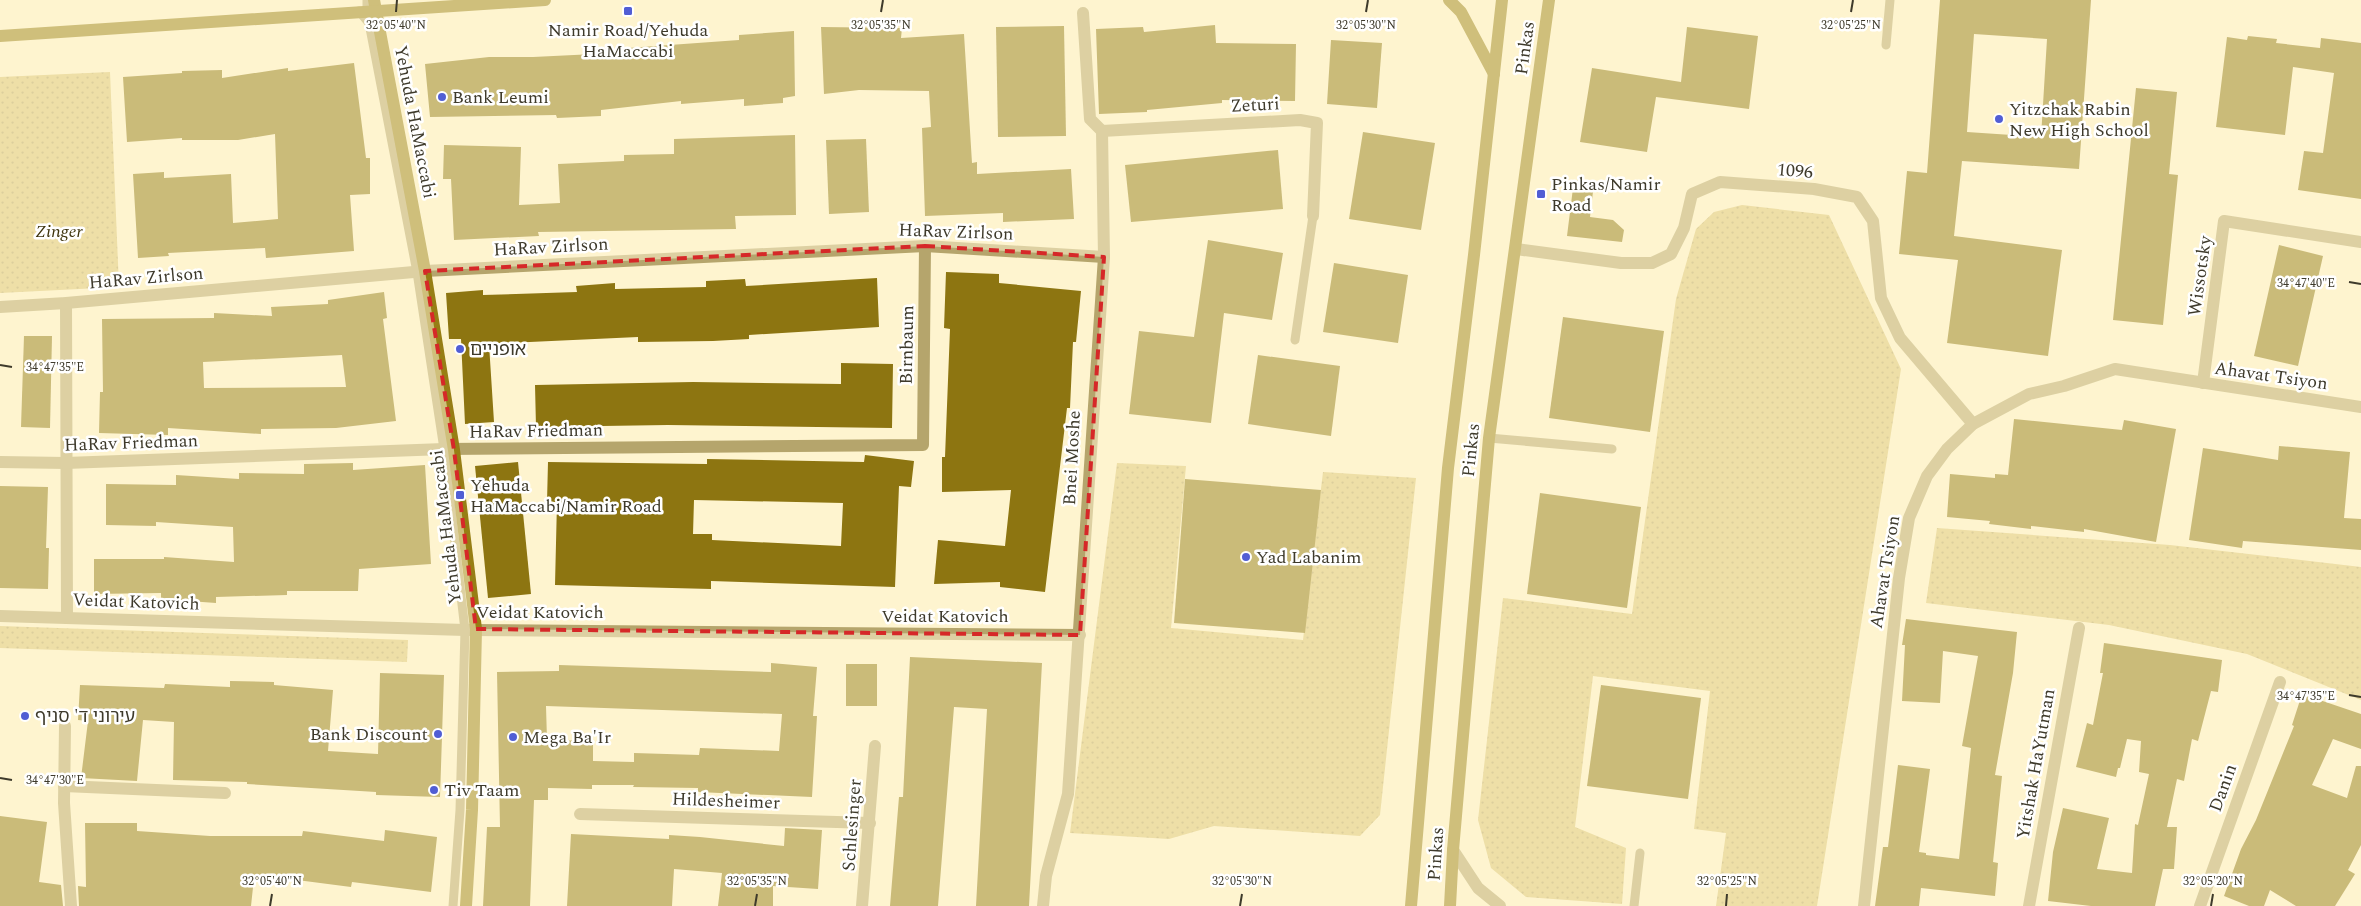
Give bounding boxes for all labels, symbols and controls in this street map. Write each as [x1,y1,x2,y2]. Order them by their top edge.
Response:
marker: Namir Road/Yehuda HaMaccabi [622,5,634,17]
text: 32°05'40"N [366,16,426,35]
text: 32°05'35"N [851,16,911,35]
text: 32°05'30"N [1336,16,1396,35]
text: 32°05'25"N [1821,16,1881,35]
place label: Namir Road/Yehuda HaMaccabi [548,17,708,65]
street label: Pinkas [1508,19,1542,77]
street label: Yehuda HaMaccabi [387,43,443,201]
place label: Bank Leumi [452,84,549,111]
street label: Zeturi [1230,90,1280,120]
marker: Bank Leumi [436,91,448,103]
place label: Yitzchak Rabin New High School [2009,96,2149,144]
marker: Yitzchak Rabin New High School [1993,113,2005,125]
street label: 1096 [1776,156,1814,186]
place label: Pinkas/Namir Road [1551,171,1661,219]
marker: Pinkas/Namir Road [1535,188,1547,200]
street label: HaRav Zirlson [898,217,1014,247]
park label: Zinger [35,218,84,245]
street label: HaRav Zirlson [493,231,609,263]
street label: Wissotsky [2181,233,2219,318]
street label: HaRav Zirlson [88,260,204,296]
text: 34°47'40"E [2277,274,2335,293]
street label: Birnbaum [893,305,921,385]
place label: אופניים [470,336,526,363]
marker: אופניים [454,343,466,355]
street label: Ahavat Tsiyon [2213,355,2329,397]
text: 34°47'35"E [26,358,84,377]
street label: Bnei Moshe [1056,410,1088,506]
street label: HaRav Friedman [469,416,603,446]
street label: Pinkas [1455,422,1487,478]
street label: HaRav Friedman [63,427,199,459]
street label: Yehuda HaMaccabi [423,448,469,606]
place label: Yehuda HaMaccabi/Namir Road [470,472,662,520]
marker: Yehuda HaMaccabi/Namir Road [454,489,466,501]
street label: Ahavat Tsiyon [1863,513,1907,631]
place label: Yad Labanim [1256,544,1362,571]
marker: Yad Labanim [1240,551,1252,563]
street label: Veidat Katovich [72,586,200,618]
street label: Veidat Katovich [476,599,604,626]
street label: Veidat Katovich [881,603,1009,630]
street label: Yitshak HaYutman [2009,687,2063,841]
text: 34°47'35"E [2277,687,2335,706]
place label: עירוני ד' סניף [35,703,135,730]
marker: עירוני ד' סניף [19,710,31,722]
place label: Bank Discount [310,721,428,748]
place label: Mega Ba'Ir [523,724,611,751]
marker: Bank Discount [432,728,444,740]
marker: Mega Ba'Ir [507,731,519,743]
street label: Danin [2202,760,2244,816]
text: 34°47'30"E [26,771,84,790]
place label: Tiv Taam [444,777,519,804]
street label: Schlesinger [835,778,869,872]
marker: Tiv Taam [428,784,440,796]
street label: Hildesheimer [671,786,781,816]
street label: Pinkas [1421,826,1451,882]
text: 32°05'40"N [242,872,302,891]
text: 32°05'35"N [727,872,787,891]
text: 32°05'30"N [1212,872,1272,891]
text: 32°05'25"N [1697,872,1757,891]
text: 32°05'20"N [2183,872,2243,891]

